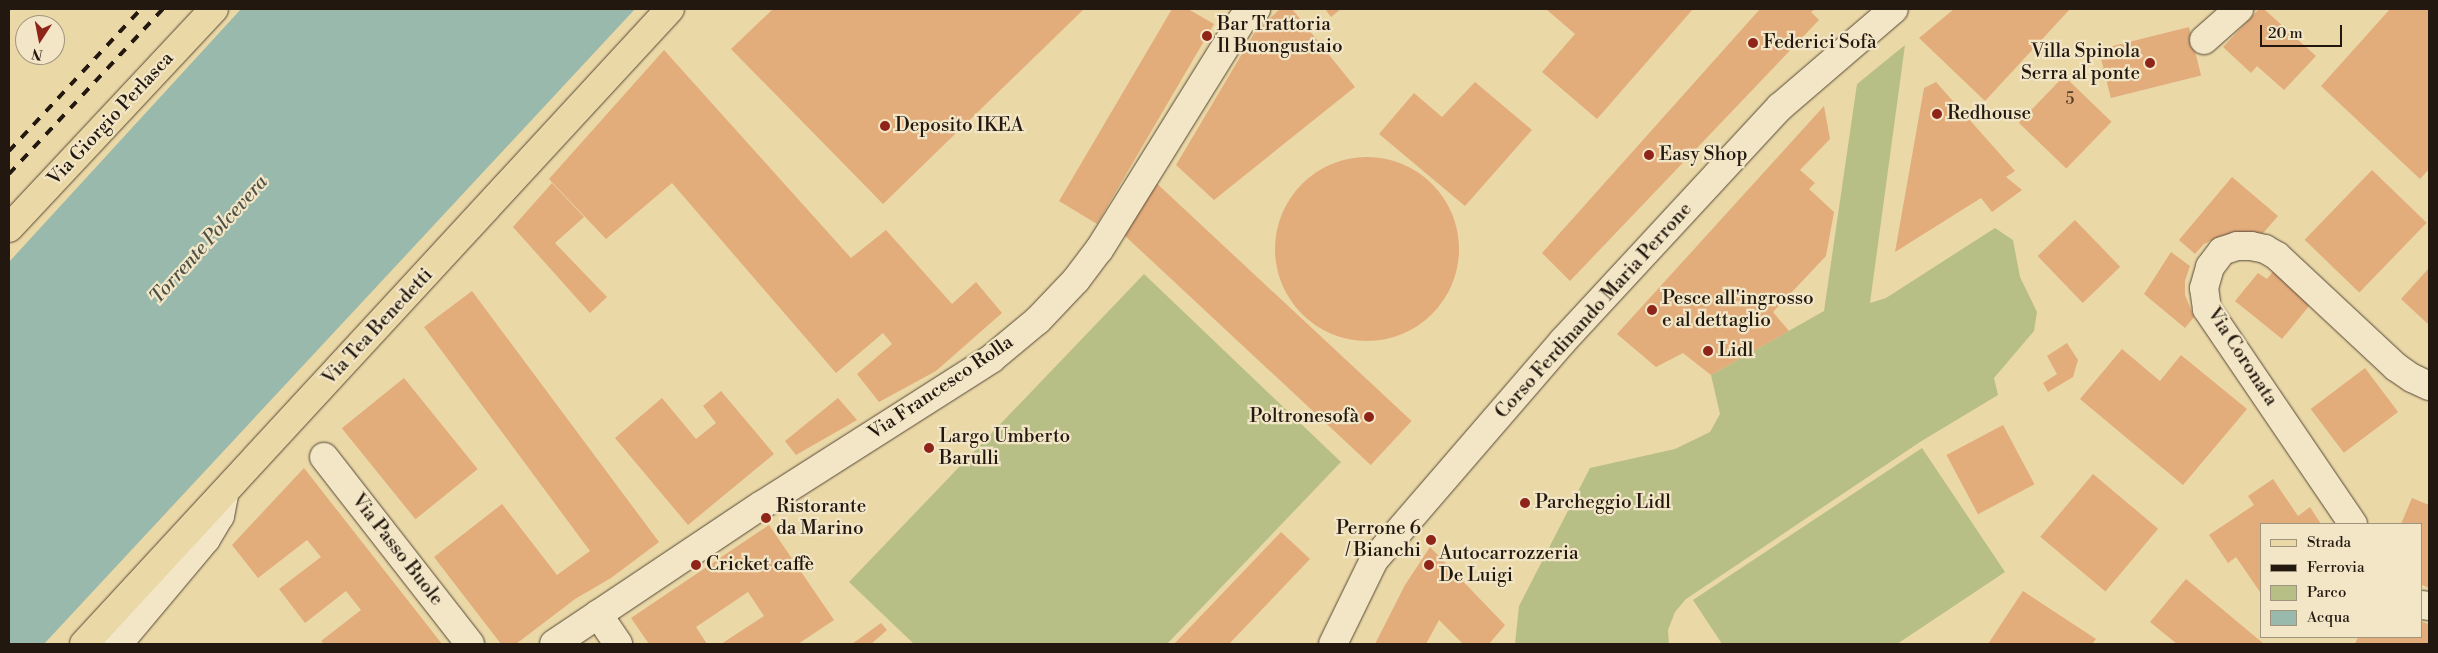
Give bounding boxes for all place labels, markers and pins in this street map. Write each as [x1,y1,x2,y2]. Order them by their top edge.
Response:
place label: Bar Trattoria Il Buongustaio [1217,14,1343,58]
marker: Bar Trattoria Il Buongustaio [1201,30,1213,42]
place label: Federici Sofà [1763,32,1877,54]
marker: Federici Sofà [1747,37,1759,49]
place label: Villa Spinola Serra al ponte [2021,41,2140,85]
marker: Villa Spinola Serra al ponte [2144,57,2156,69]
place label: Redhouse [1947,103,2031,125]
marker: Redhouse [1931,108,1943,120]
place label: Deposito IKEA [895,115,1024,137]
marker: Deposito IKEA [879,120,891,132]
place label: Easy Shop [1659,144,1747,166]
marker: Easy Shop [1643,149,1655,161]
place label: Pesce all'ingrosso e al dettaglio [1662,288,1814,332]
marker: Pesce all'ingrosso e al dettaglio [1646,304,1658,316]
place label: Lidl [1718,340,1753,362]
marker: Lidl [1702,345,1714,357]
place label: Poltronesofà [1250,406,1359,428]
marker: Poltronesofà [1363,411,1375,423]
place label: Largo Umberto Barulli [939,426,1070,470]
marker: Largo Umberto Barulli [923,442,935,454]
place label: Parcheggio Lidl [1535,492,1671,514]
place label: Ristorante da Marino [776,496,866,540]
marker: Parcheggio Lidl [1519,497,1531,509]
marker: Ristorante da Marino [760,512,772,524]
place label: Perrone 6 / Bianchi [1336,518,1421,562]
marker: Perrone 6 / Bianchi [1425,534,1437,546]
place label: Autocarrozzeria De Luigi [1439,543,1579,587]
place label: Cricket caffè [706,554,814,576]
marker: Cricket caffè [690,559,702,571]
marker: Autocarrozzeria De Luigi [1423,559,1435,571]

